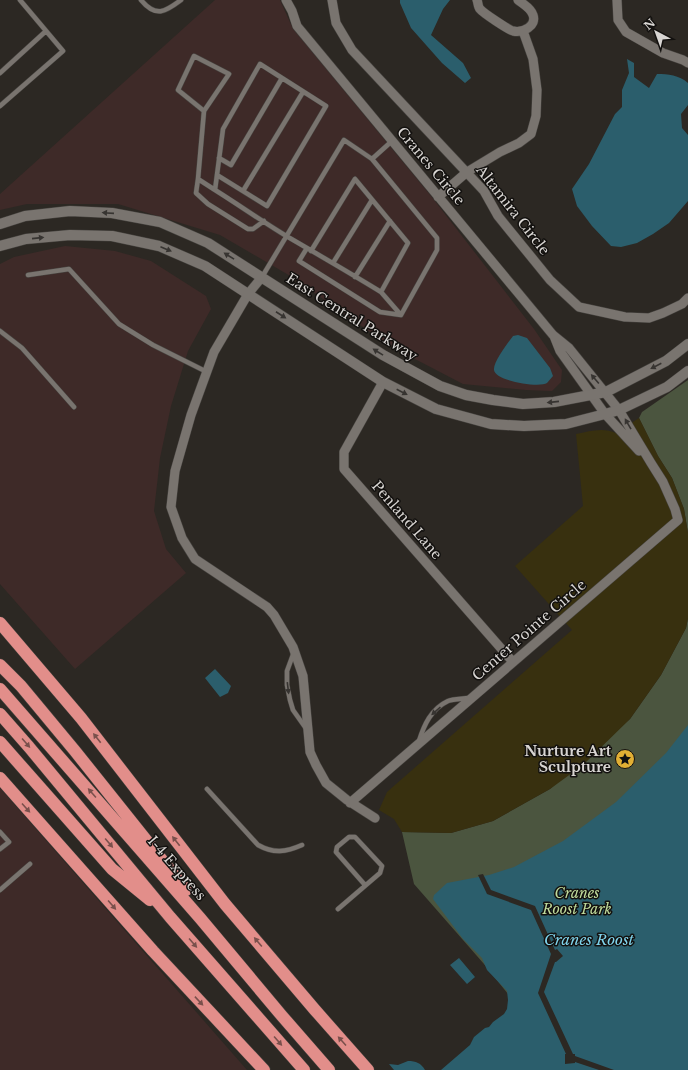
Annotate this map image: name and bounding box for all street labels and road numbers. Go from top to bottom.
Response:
street label: Cranes Circle [393,123,469,209]
street label: Altamira Circle [472,161,554,259]
street label: East Central Parkway [283,269,421,365]
street label: Penland Lane [368,477,446,563]
street label: Center Pointe Circle [468,576,590,684]
street label: I-4 Express [144,832,210,904]

